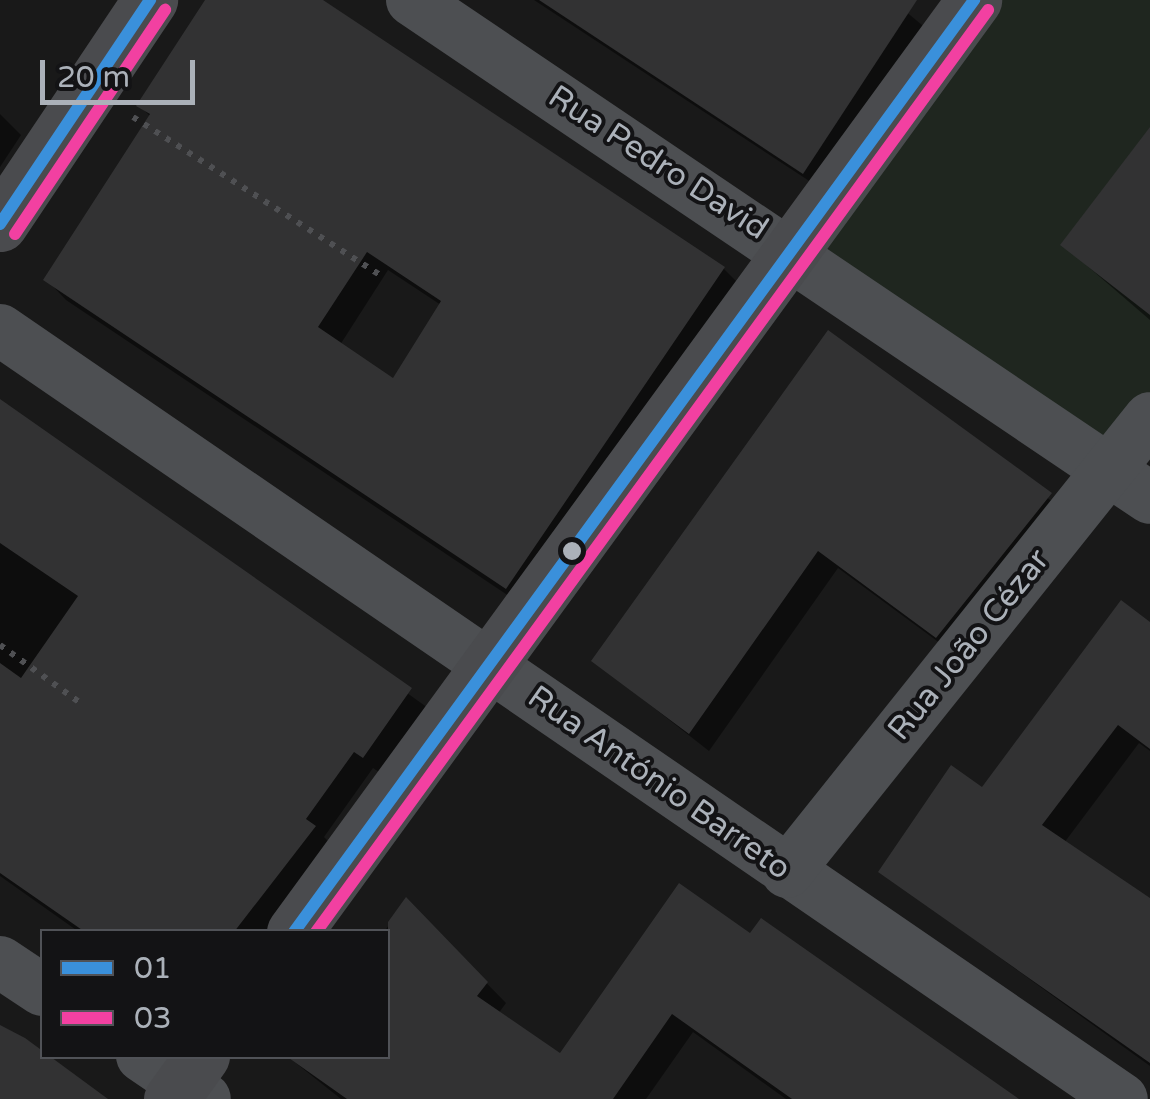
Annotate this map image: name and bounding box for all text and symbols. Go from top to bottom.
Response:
scale bar [45,40,200,102]
text: 20 m [57,59,130,96]
street label: Rua Pedro David [541,78,775,248]
unlabelled marker [562,541,582,561]
street label: Rua João Cézar [880,542,1058,748]
street label: Rua António Barreto [520,678,798,888]
legend [40,929,390,1059]
text: 01 [134,950,172,987]
text: 03 [134,1000,172,1037]

